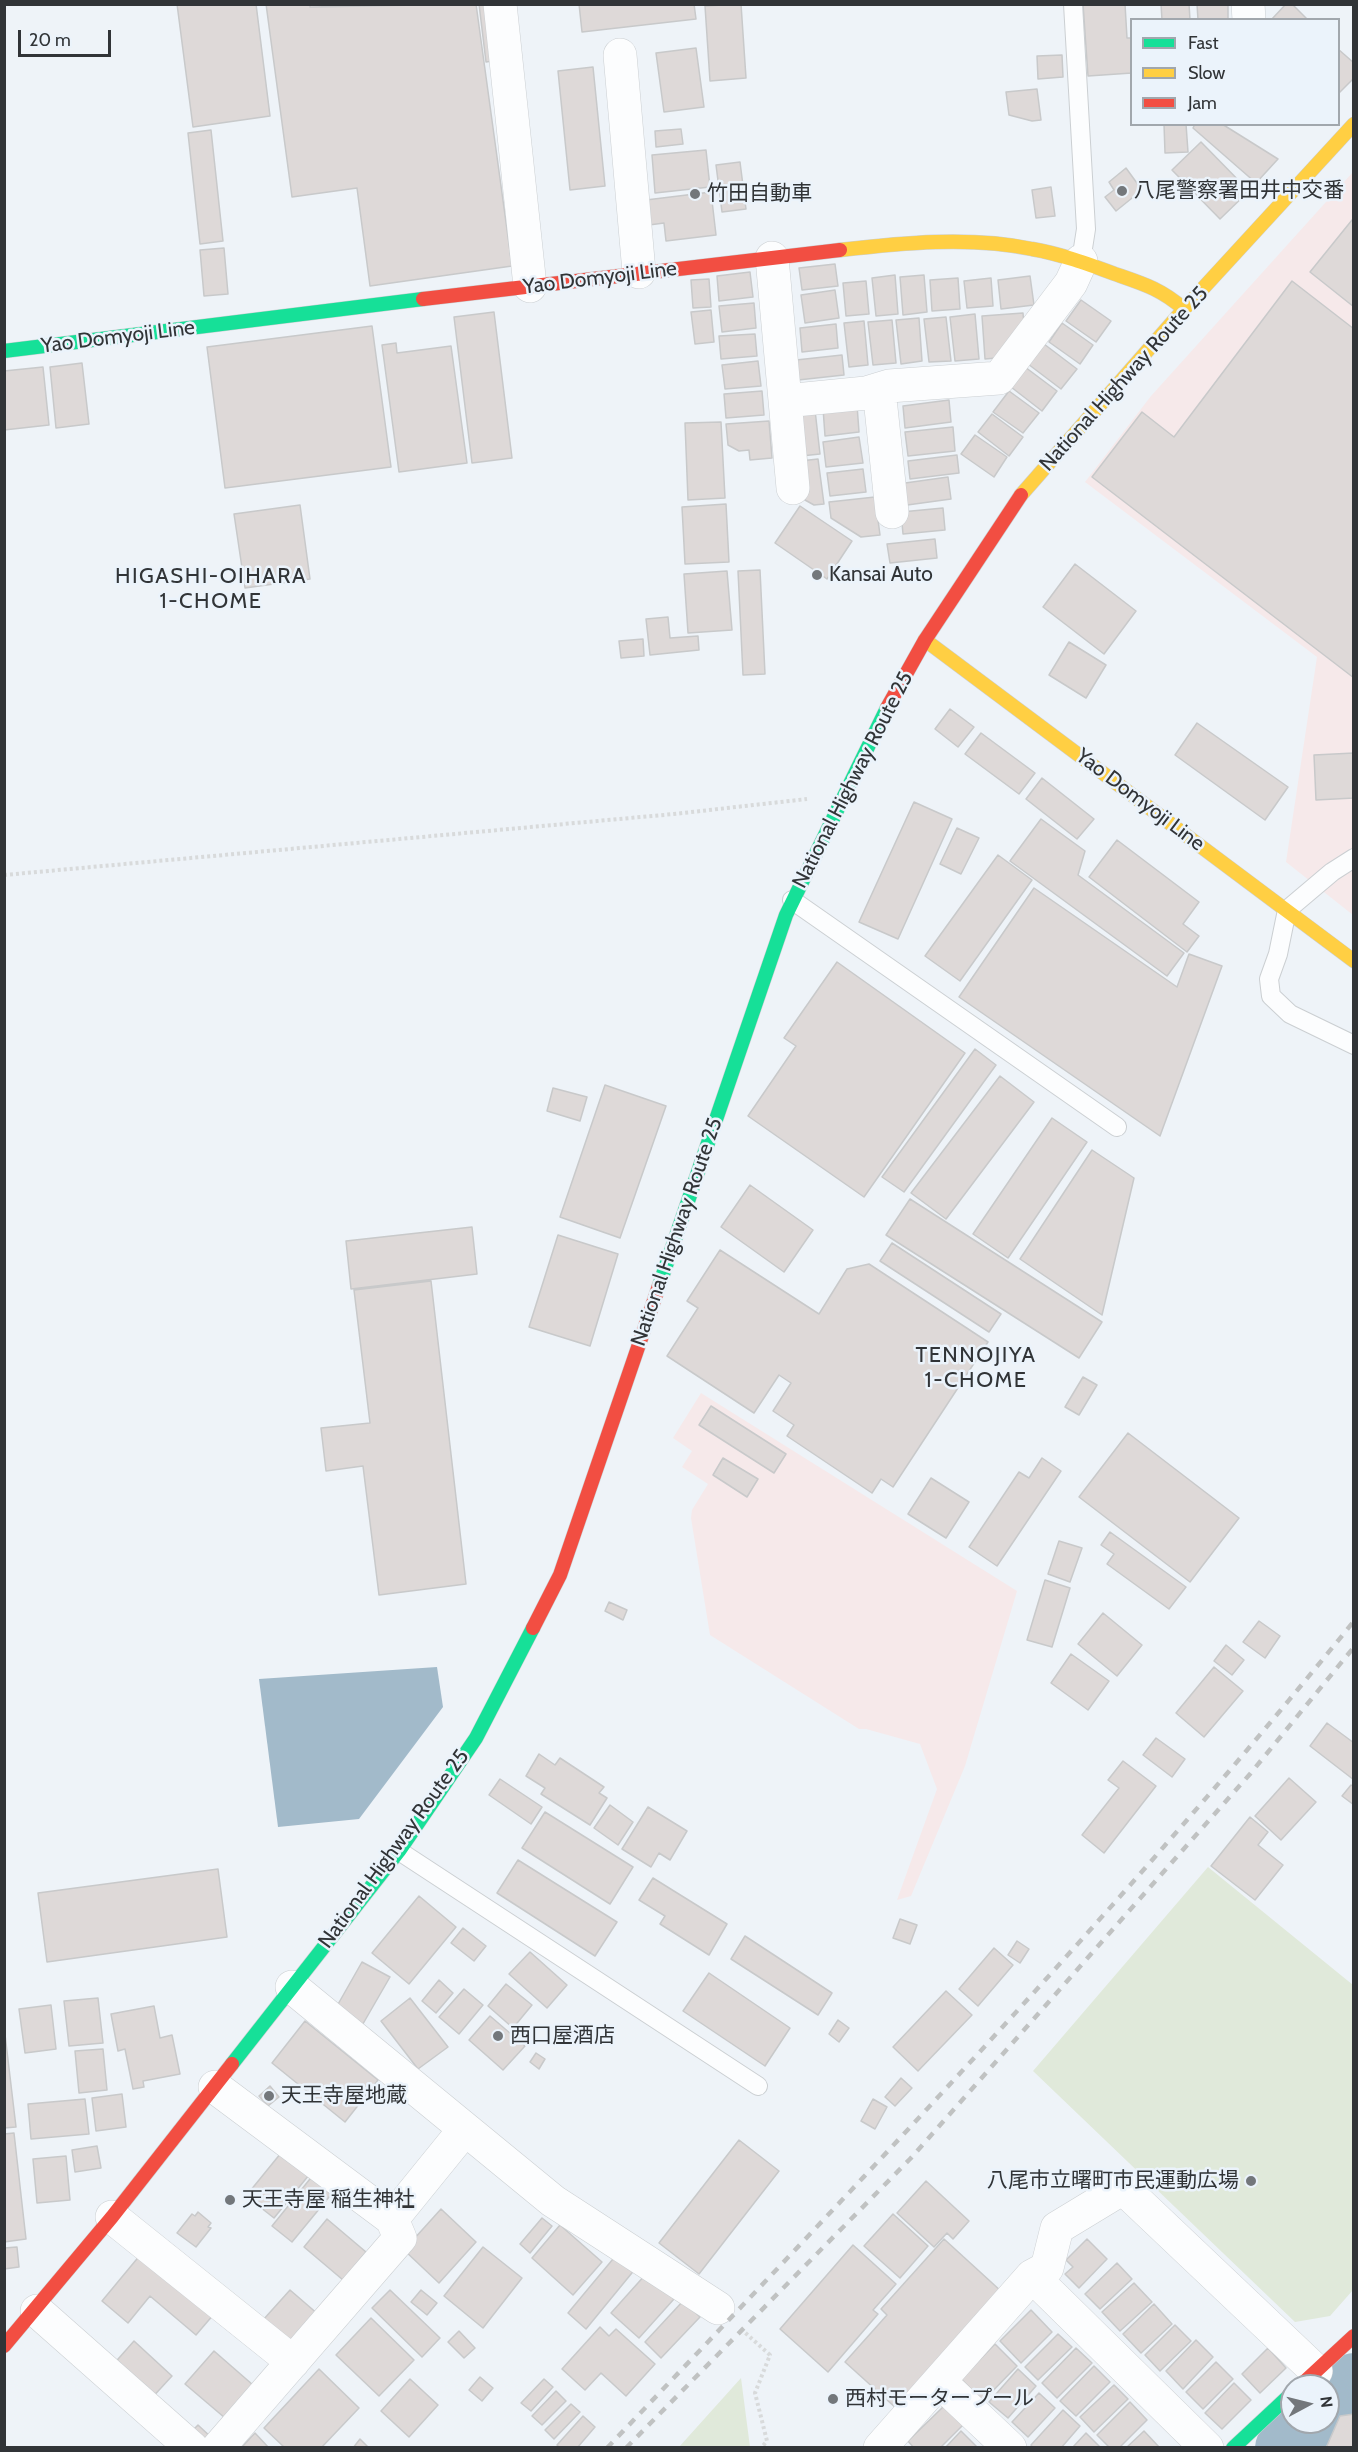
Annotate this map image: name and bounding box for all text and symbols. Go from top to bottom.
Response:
scale bar [21,18,114,56]
legend [1130,18,1340,126]
text: 20 m [29,29,71,51]
text: Fast [1188,32,1219,54]
text: Slow [1188,62,1225,84]
text: Jam [1188,92,1217,114]
place label: 八尾警察署田井中交番 [1134,178,1344,204]
place label: 竹田自動車 [707,181,812,207]
marker: 八尾警察署田井中交番 [1115,184,1129,198]
marker: 竹田自動車 [688,187,702,201]
street label: Yao Domyoji Line [522,256,678,300]
street label: National Highway Route 25 [1034,282,1214,476]
street label: Yao Domyoji Line [40,315,196,359]
place label: Kansai Auto [829,562,933,588]
district label: HIGASHI-OIHARA 1-CHOME [115,564,307,616]
marker: Kansai Auto [810,568,824,582]
street label: National Highway Route 25 [787,668,919,892]
street label: Yao Domyoji Line [1071,743,1209,857]
street label: National Highway Route 25 [626,1115,728,1349]
district label: TENNOJIYA 1-CHOME [915,1343,1037,1394]
street label: National Highway Route 25 [313,1745,475,1953]
place label: 西口屋酒店 [510,2023,615,2049]
marker: 西口屋酒店 [491,2029,505,2043]
place label: 天王寺屋地蔵 [281,2083,407,2109]
marker: 天王寺屋地蔵 [262,2089,276,2103]
place label: 八尾市立曙町市民運動広場 [987,2168,1239,2194]
marker: 八尾市立曙町市民運動広場 [1244,2174,1258,2188]
place label: 天王寺屋 稲生神社 [242,2187,415,2213]
marker: 天王寺屋 稲生神社 [223,2193,237,2207]
north arrow [1280,2374,1340,2434]
place label: 西村モータープール [845,2386,1034,2412]
marker: 西村モータープール [826,2392,840,2406]
text: N [1316,2395,1336,2409]

